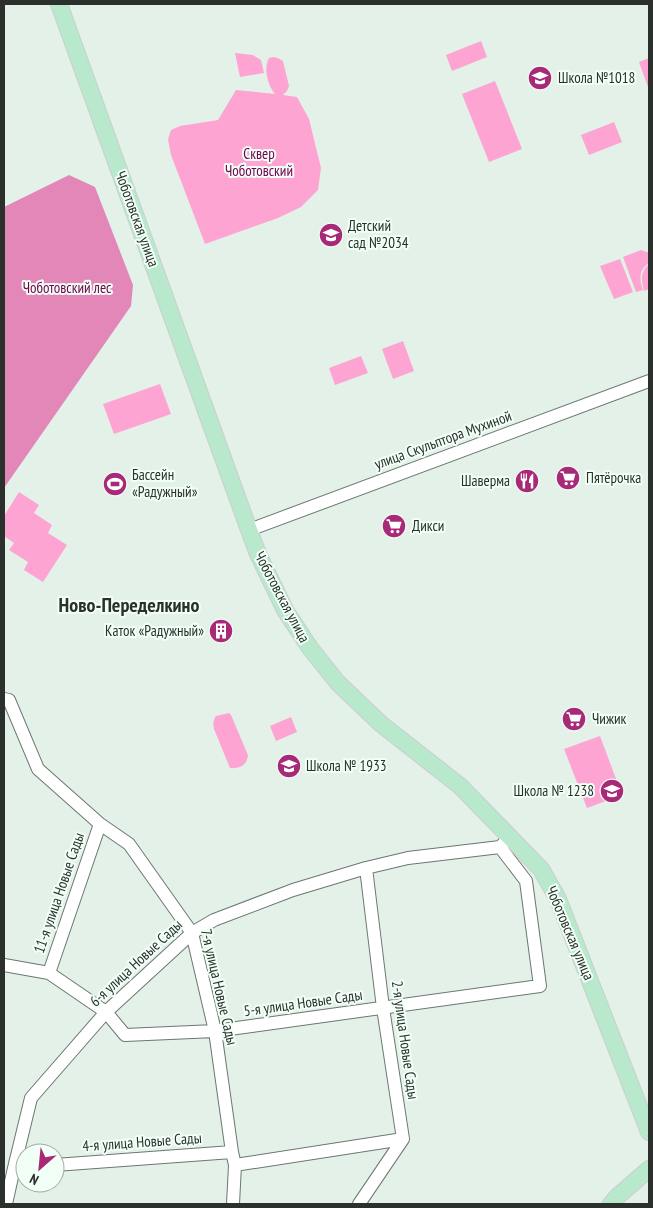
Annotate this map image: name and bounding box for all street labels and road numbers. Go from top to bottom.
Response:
street label: Чоботовская улица [111,168,164,269]
street label: улица Скульптора Мухиной [372,406,514,473]
street label: Чоботовская улица [250,548,314,646]
street label: 11-я улица Новые Сады [29,830,88,956]
street label: Чоботовская улица [542,883,599,983]
street label: 6-я улица Новые Сады [85,915,186,1010]
street label: 7-я улица Новые Сады [197,927,242,1047]
street label: 2-я улица Новые Сады [388,979,423,1100]
street label: 5-я улица Новые Сады [242,985,363,1020]
street label: 4-я улица Новые Сады [82,1128,202,1155]

